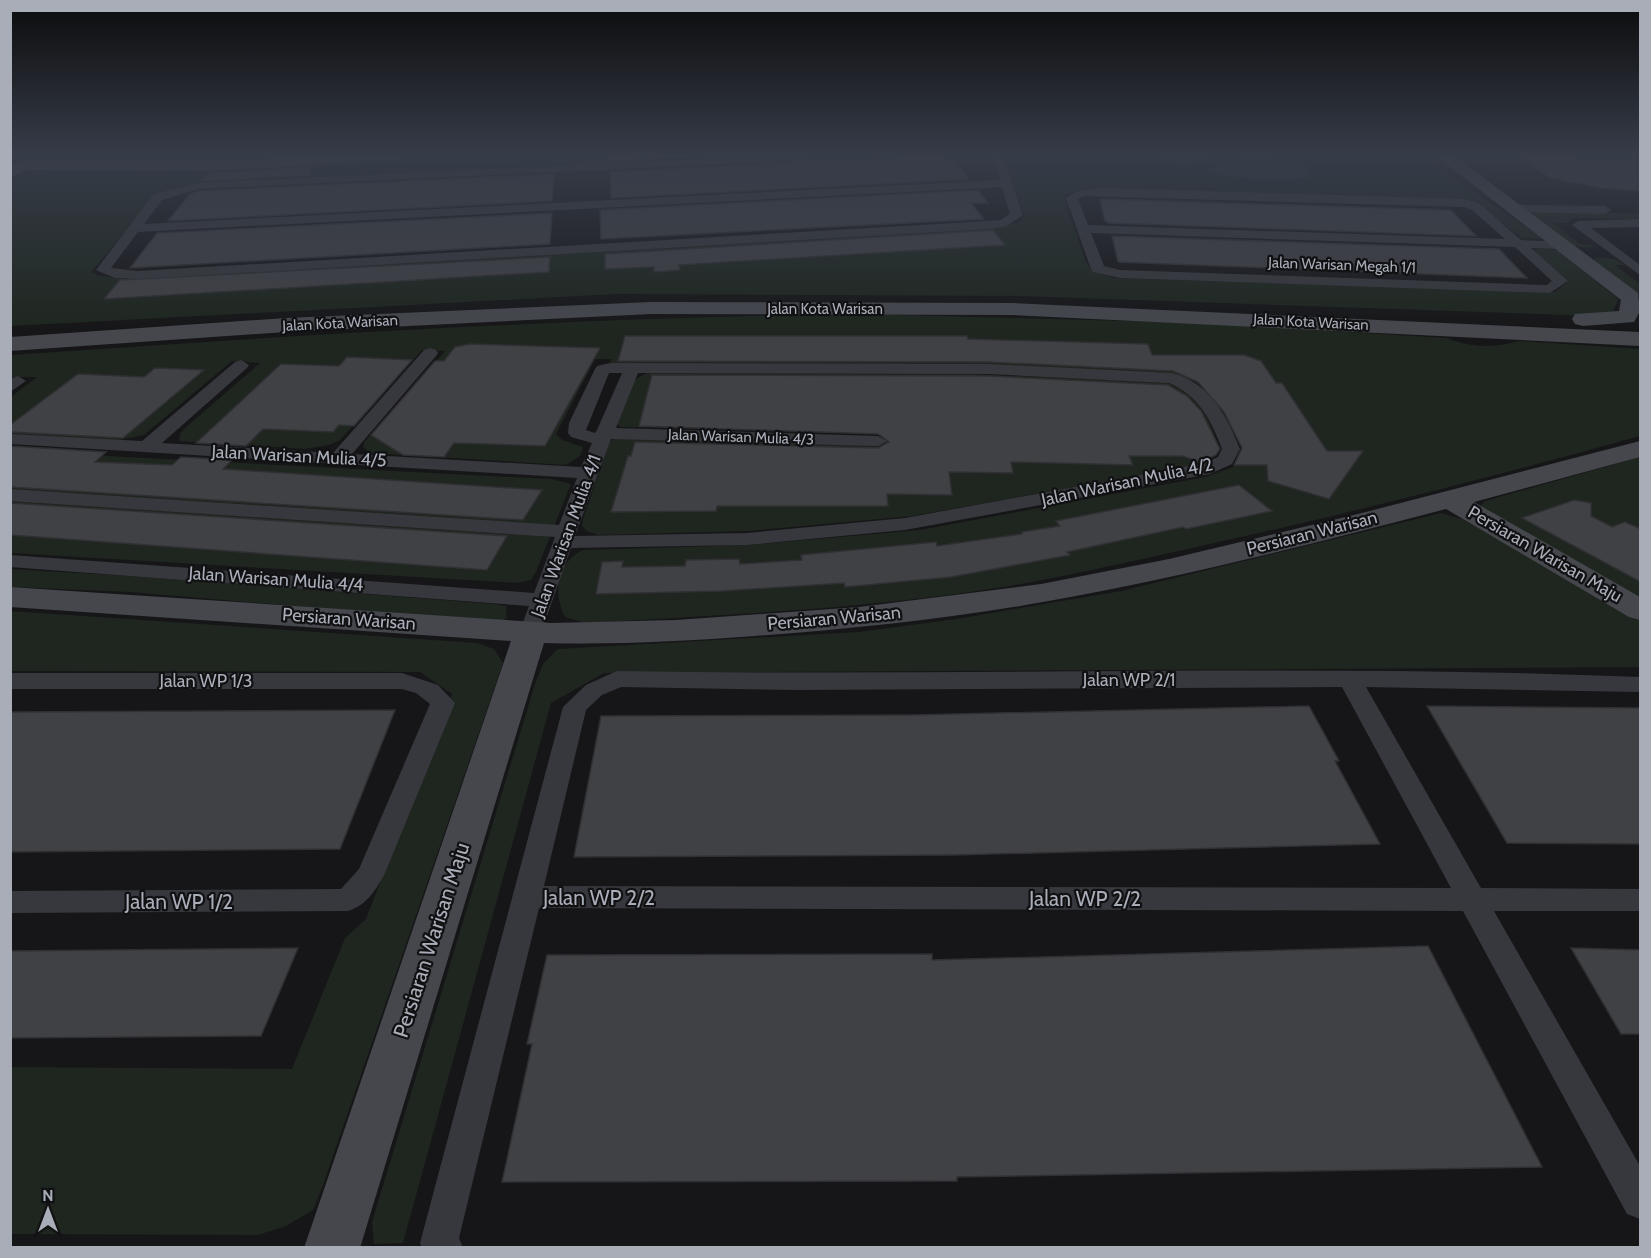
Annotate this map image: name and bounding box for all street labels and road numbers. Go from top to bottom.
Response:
street label: Jalan Warisan Megah 1/1 [1267,253,1416,277]
street label: Jalan Kota Warisan [766,300,883,318]
street label: Jalan Kota Warisan [1252,310,1369,334]
street label: Jalan Kota Warisan [281,311,398,335]
street label: Jalan Warisan Mulia 4/3 [667,425,814,449]
street label: Jalan Warisan Mulia 4/5 [210,440,387,472]
street label: Jalan Warisan Mulia 4/1 [526,452,606,621]
street label: Jalan Warisan Mulia 4/2 [1038,453,1215,511]
street label: Persiaran Warisan Maju [1464,501,1626,607]
street label: Persiaran Warisan [1244,506,1380,560]
street label: Jalan Warisan Mulia 4/4 [187,562,364,596]
street label: Persiaran Warisan [766,601,902,635]
street label: Persiaran Warisan [281,603,417,635]
street label: Jalan WP 2/1 [1082,669,1175,691]
street label: Jalan WP 1/3 [159,670,252,692]
street label: Persiaran Warisan Maju [388,839,475,1041]
street label: Jalan WP 2/2 [542,885,655,910]
street label: Jalan WP 2/2 [1028,886,1141,911]
street label: Jalan WP 1/2 [124,889,233,914]

